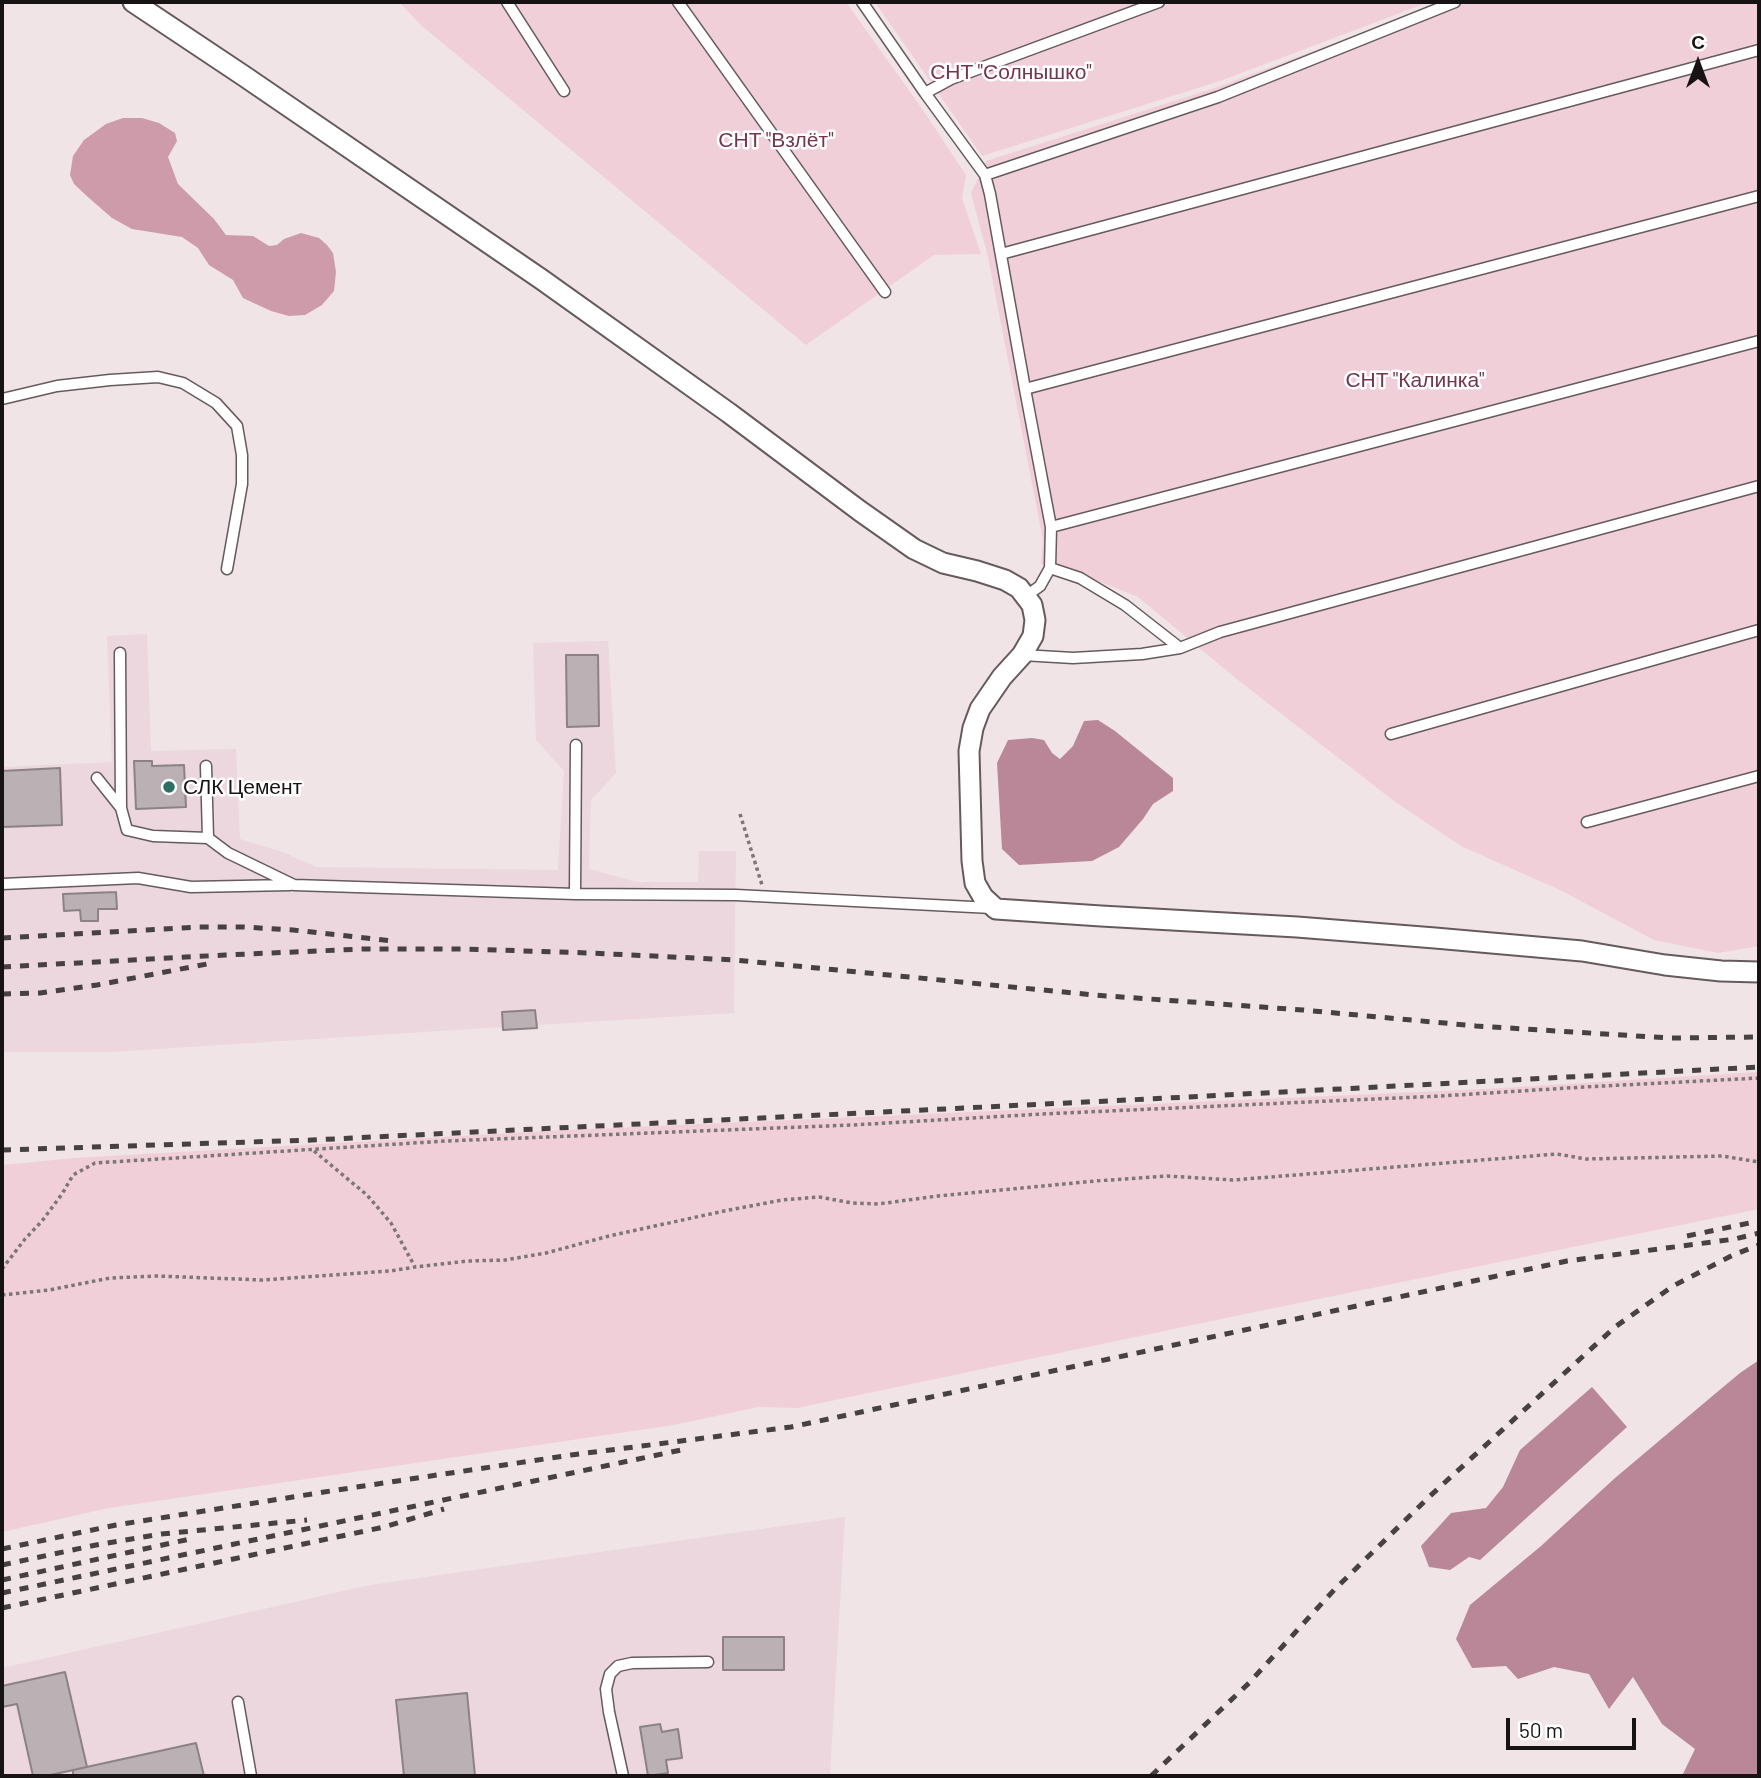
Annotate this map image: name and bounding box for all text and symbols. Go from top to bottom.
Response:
north arrow [1663,28,1733,98]
text: С [1691,30,1705,53]
park label: СНТ "Солнышко" [930,59,1092,85]
park label: СНТ "Взлёт" [718,127,834,153]
park label: СНТ "Калинка" [1345,367,1485,393]
place label: СЛК Цемент [183,774,302,800]
marker: СЛК Цемент [161,779,177,795]
scale bar [1509,1704,1638,1748]
text: 50 m [1519,1717,1563,1742]

